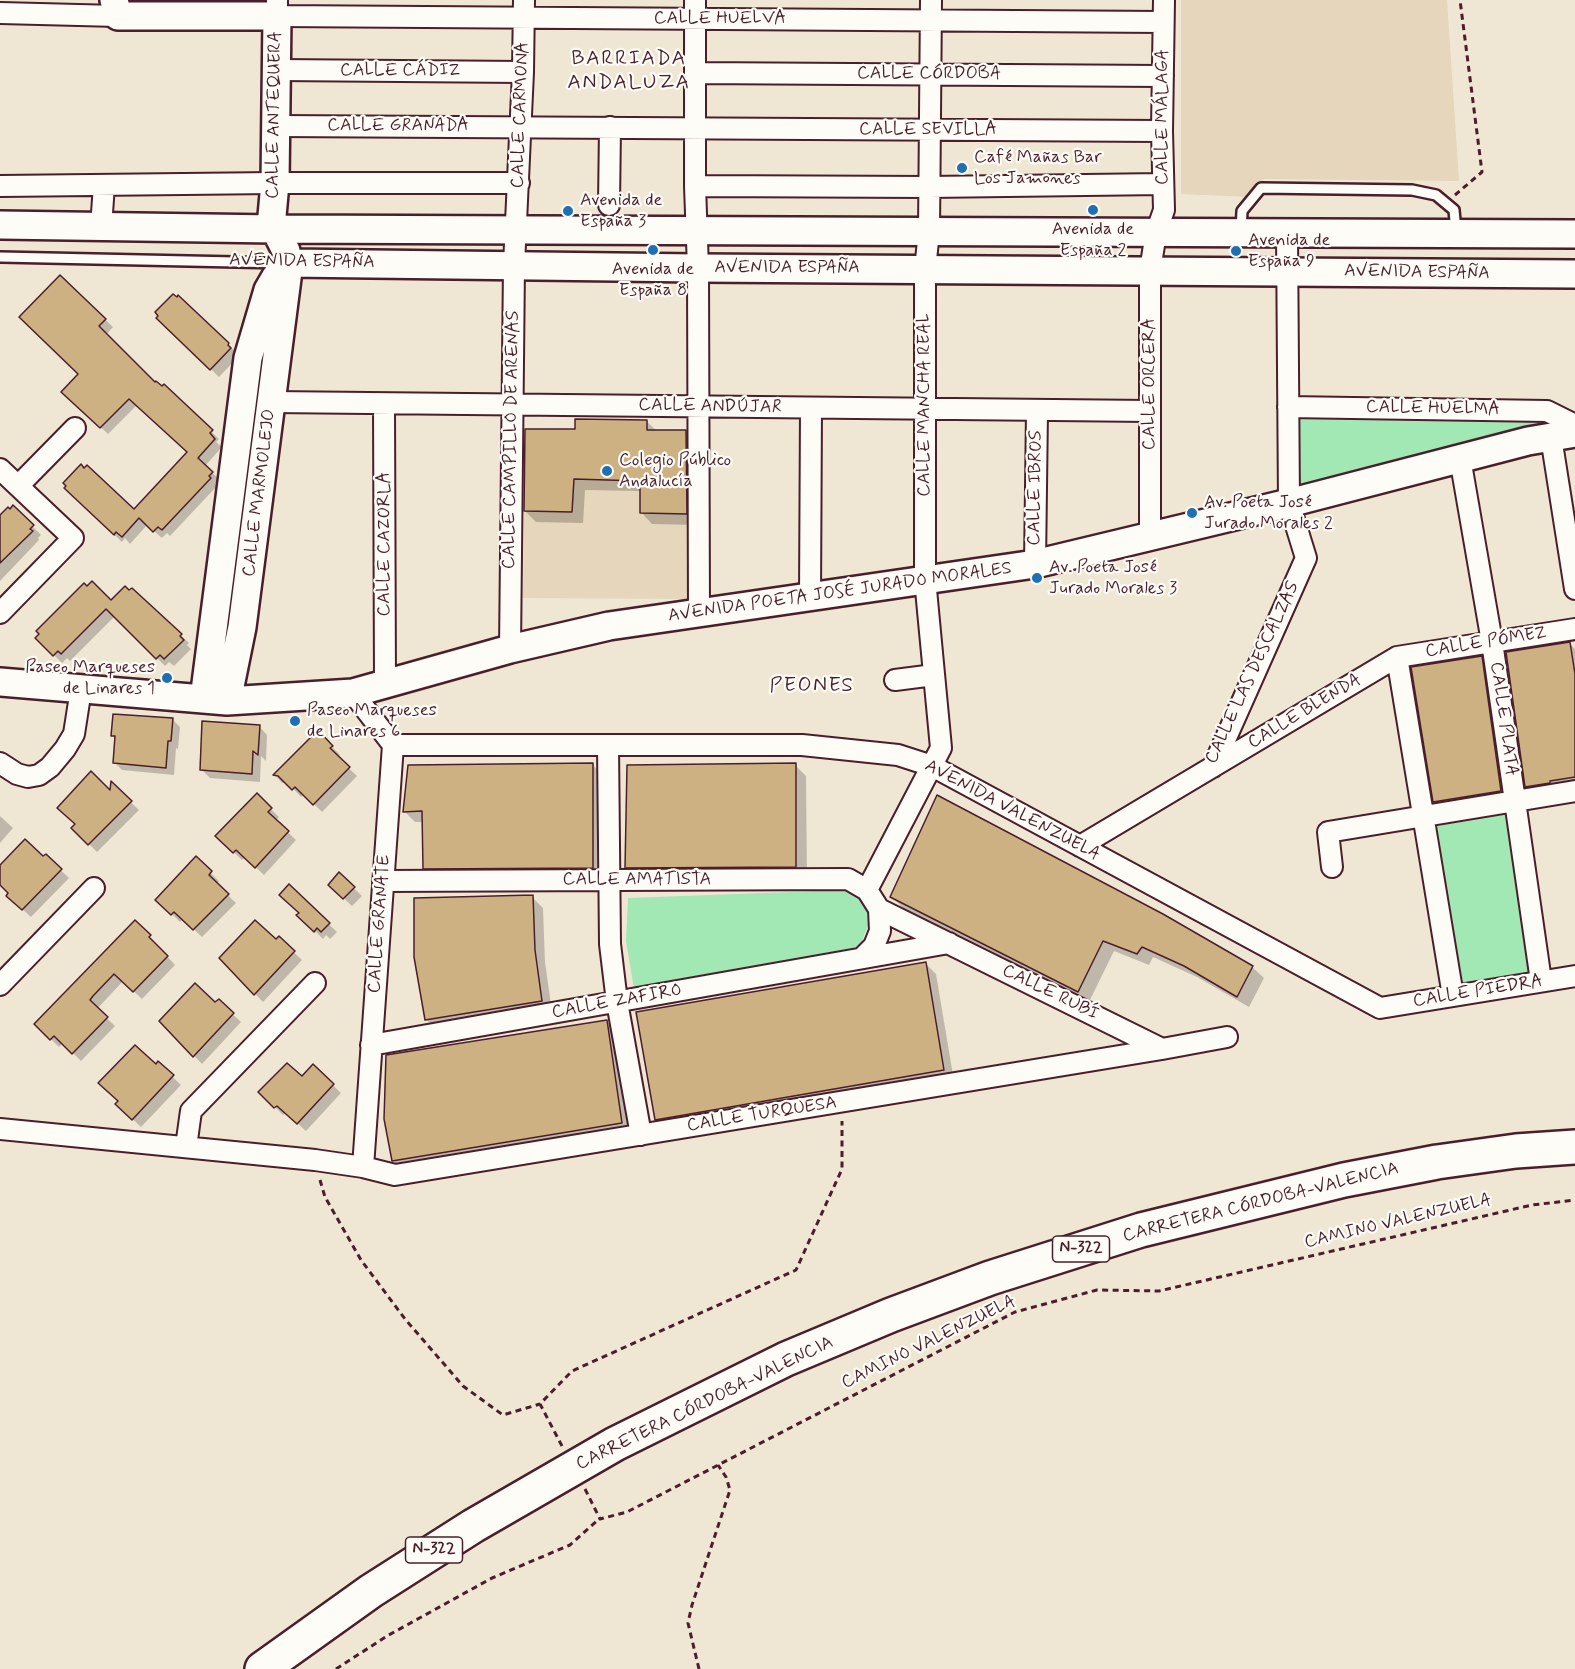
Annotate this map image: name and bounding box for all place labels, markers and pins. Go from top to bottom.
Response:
place label: Café Mañas Bar Los Jamones [974,147,1102,190]
marker: Café Mañas Bar Los Jamones [955,161,969,175]
place label: Avenida de España 3 [580,190,662,232]
marker: Avenida de España 2 [1086,203,1100,217]
marker: Avenida de España 3 [561,204,575,218]
place label: Avenida de España 2 [1052,219,1134,262]
place label: Avenida de España 9 [1248,230,1330,272]
marker: Avenida de España 8 [646,243,660,257]
marker: Avenida de España 9 [1229,244,1243,258]
place label: Avenida de España 8 [612,259,694,302]
place label: Colegio Público Andalucía [619,450,731,492]
marker: Colegio Público Andalucía [600,464,614,478]
place label: Av. Poeta José Jurado Morales 2 [1204,492,1333,534]
marker: Av. Poeta José Jurado Morales 2 [1185,506,1199,520]
place label: Av. Poeta José Jurado Morales 3 [1049,557,1177,600]
marker: Av. Poeta José Jurado Morales 3 [1030,571,1044,585]
place label: Paseo Marqueses de Linares 1 [25,657,155,700]
marker: Paseo Marqueses de Linares 1 [160,671,174,685]
place label: Paseo Marqueses de Linares 6 [307,700,437,742]
marker: Paseo Marqueses de Linares 6 [288,714,302,728]

